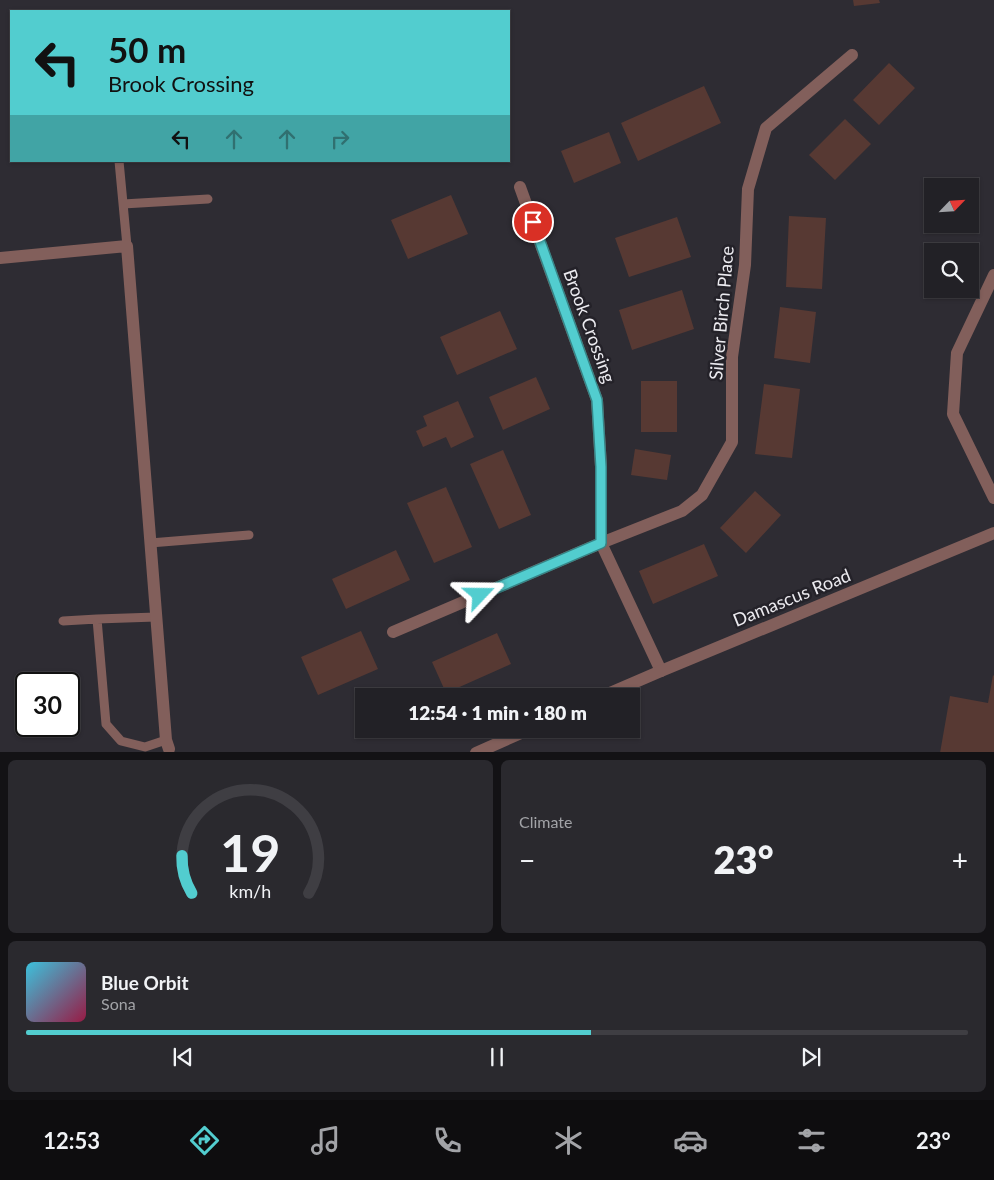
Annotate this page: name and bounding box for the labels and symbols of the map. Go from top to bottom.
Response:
north arrow [924,178,979,232]
pin [512,201,554,243]
street label: Silver Birch Place [704,245,738,381]
street label: Brook Crossing [559,266,621,386]
street label: Damascus Road [730,563,854,631]
position arrow [453,568,505,620]
speed limit sign: 30 [15,672,80,737]

